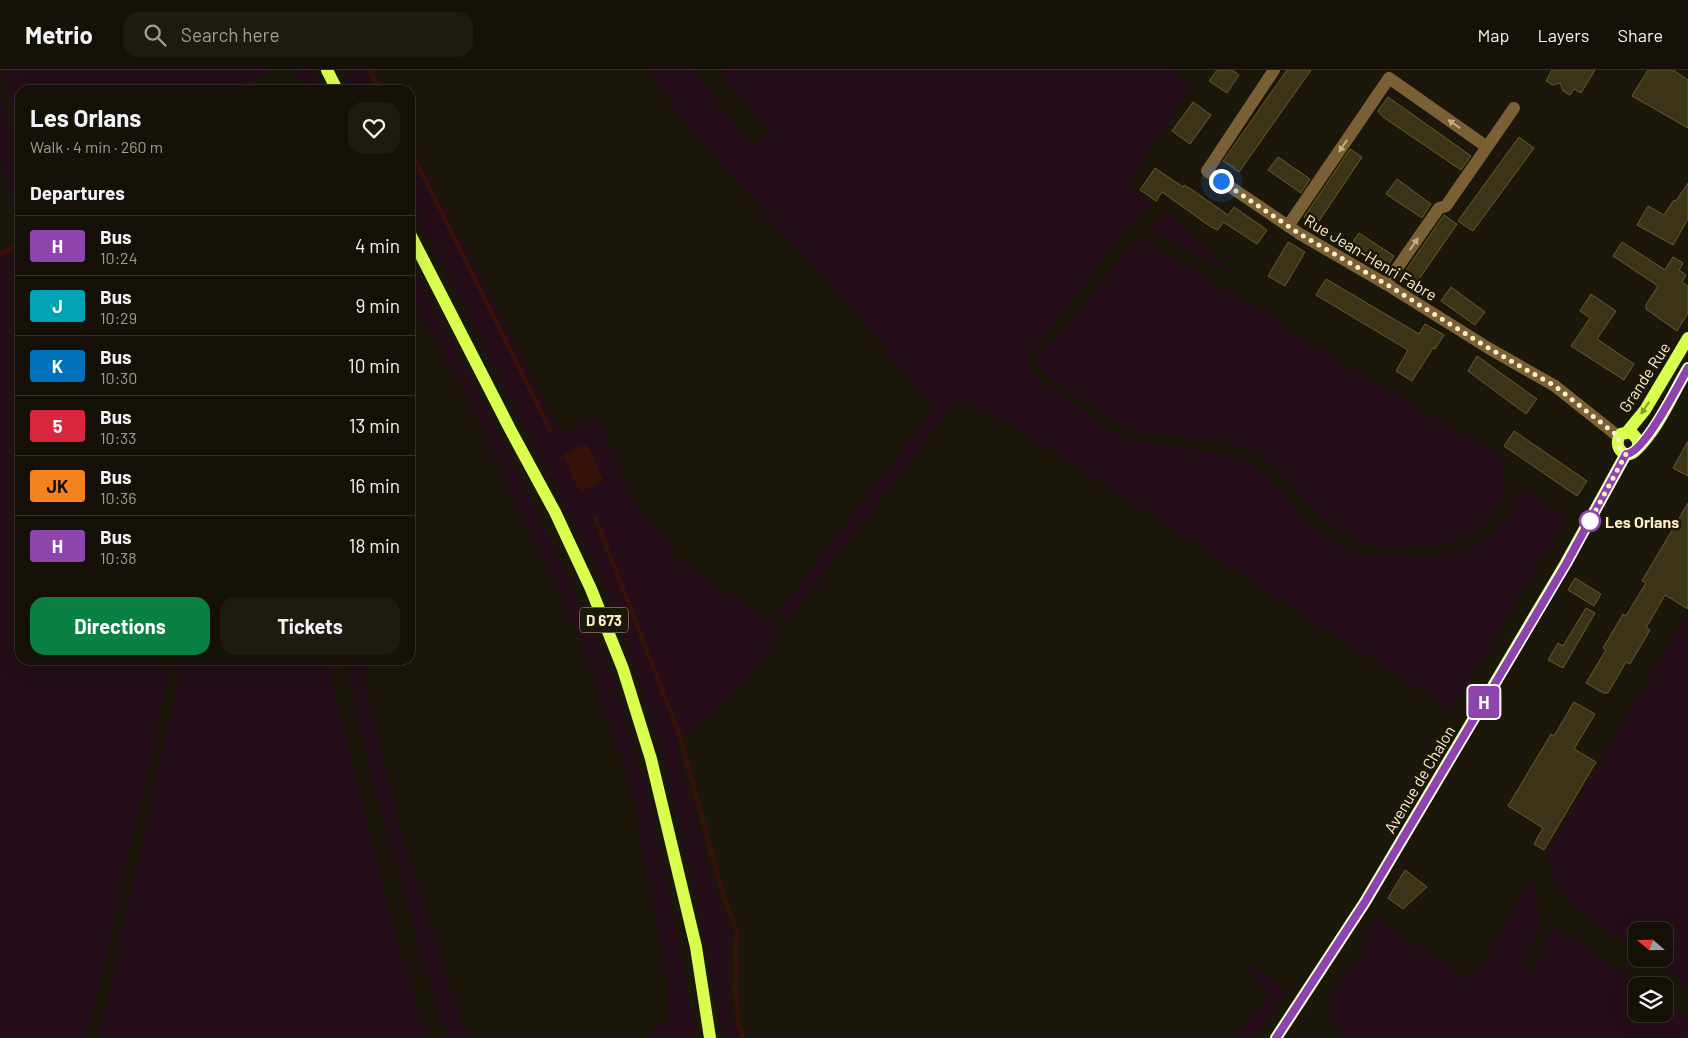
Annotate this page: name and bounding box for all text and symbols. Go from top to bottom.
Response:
search box [123,12,473,57]
text: Metrio [25,20,93,49]
icon: search [141,21,169,49]
text: Search here [181,23,280,46]
text: Map [1477,24,1509,46]
text: Layers [1537,24,1590,46]
text: Share [1618,24,1663,46]
button: heart [348,102,400,154]
text: Les Orlans [30,103,141,132]
one-way arrow [1447,119,1461,129]
text: Walk · 4 min · 260 m [30,137,163,156]
one-way arrow [1338,139,1347,153]
your location [1209,169,1234,194]
text: Departures [30,181,125,204]
street label: Rue Jean-Henri Fabre [1301,210,1441,304]
text: Bus [100,225,132,248]
text: 4 min [355,234,400,257]
text: H [52,235,63,257]
one-way arrow [1409,237,1419,251]
text: 10:24 [100,248,137,267]
text: Bus [100,285,132,308]
text: 9 min [356,294,400,317]
text: J [52,295,63,317]
text: 10:29 [100,308,137,327]
street label: Grande Rue [1614,338,1674,416]
text: Bus [100,345,132,368]
text: 10 min [348,354,400,377]
text: K [52,355,63,377]
text: 10:30 [100,368,137,387]
one-way arrow [1640,401,1650,415]
text: Bus [100,405,132,428]
text: 13 min [349,414,400,437]
text: 5 [53,415,62,437]
text: 10:33 [100,428,137,447]
text: Bus [100,465,132,488]
text: 16 min [349,474,400,497]
text: JK [47,475,68,497]
text: 10:36 [100,488,137,507]
marker: Les Orlans [1579,510,1601,532]
place label: Les Orlans [1605,512,1679,531]
text: Bus [100,525,132,548]
text: 18 min [349,534,400,557]
text: H [52,535,63,557]
text: 10:38 [100,548,137,567]
button: Directions [30,597,210,655]
button: Tickets [220,597,400,655]
road number: D 673 [580,608,628,632]
line badge: H [1468,686,1500,718]
text: H [1478,691,1490,713]
street label: Avenue de Chalon [1379,722,1459,836]
north arrow [1628,922,1672,968]
map controls [1628,922,1673,1022]
button: layers [1628,977,1673,1022]

